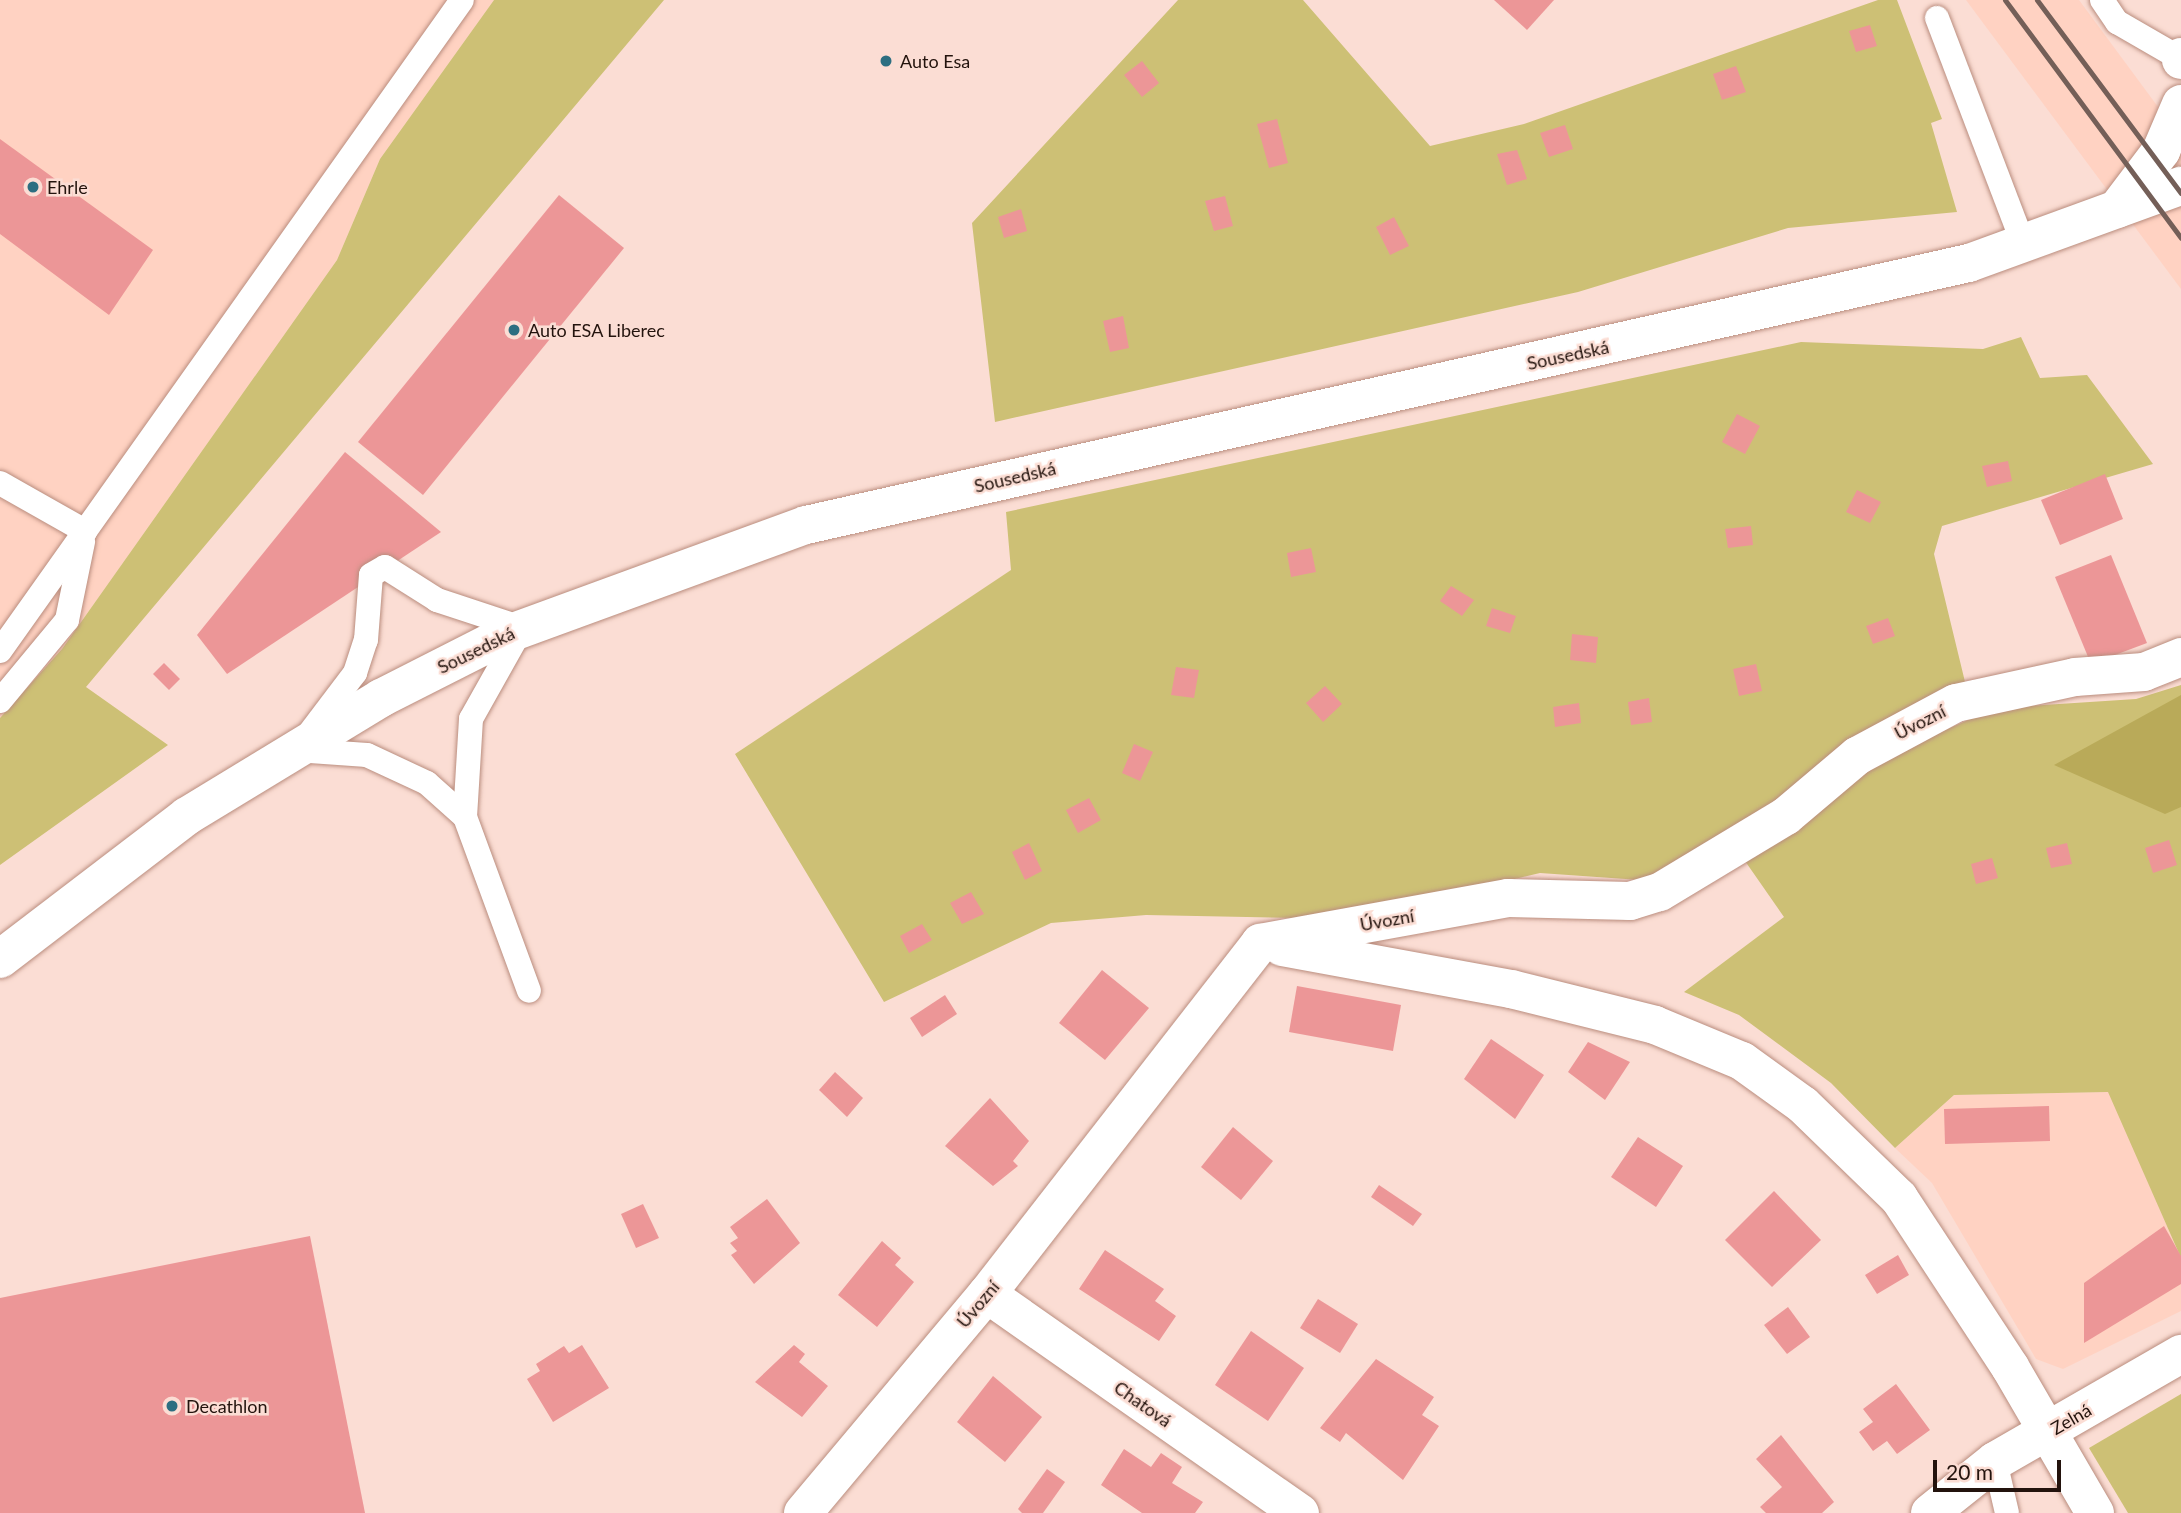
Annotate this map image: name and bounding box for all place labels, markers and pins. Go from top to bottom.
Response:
place label: Auto Esa [900,50,970,72]
marker: Auto Esa [878,53,894,69]
place label: Ehrle [47,176,88,198]
marker: Ehrle [25,179,41,195]
place label: Auto ESA Liberec [528,319,665,341]
marker: Auto ESA Liberec [506,322,522,338]
place label: Decathlon [186,1395,267,1417]
marker: Decathlon [164,1398,180,1414]

